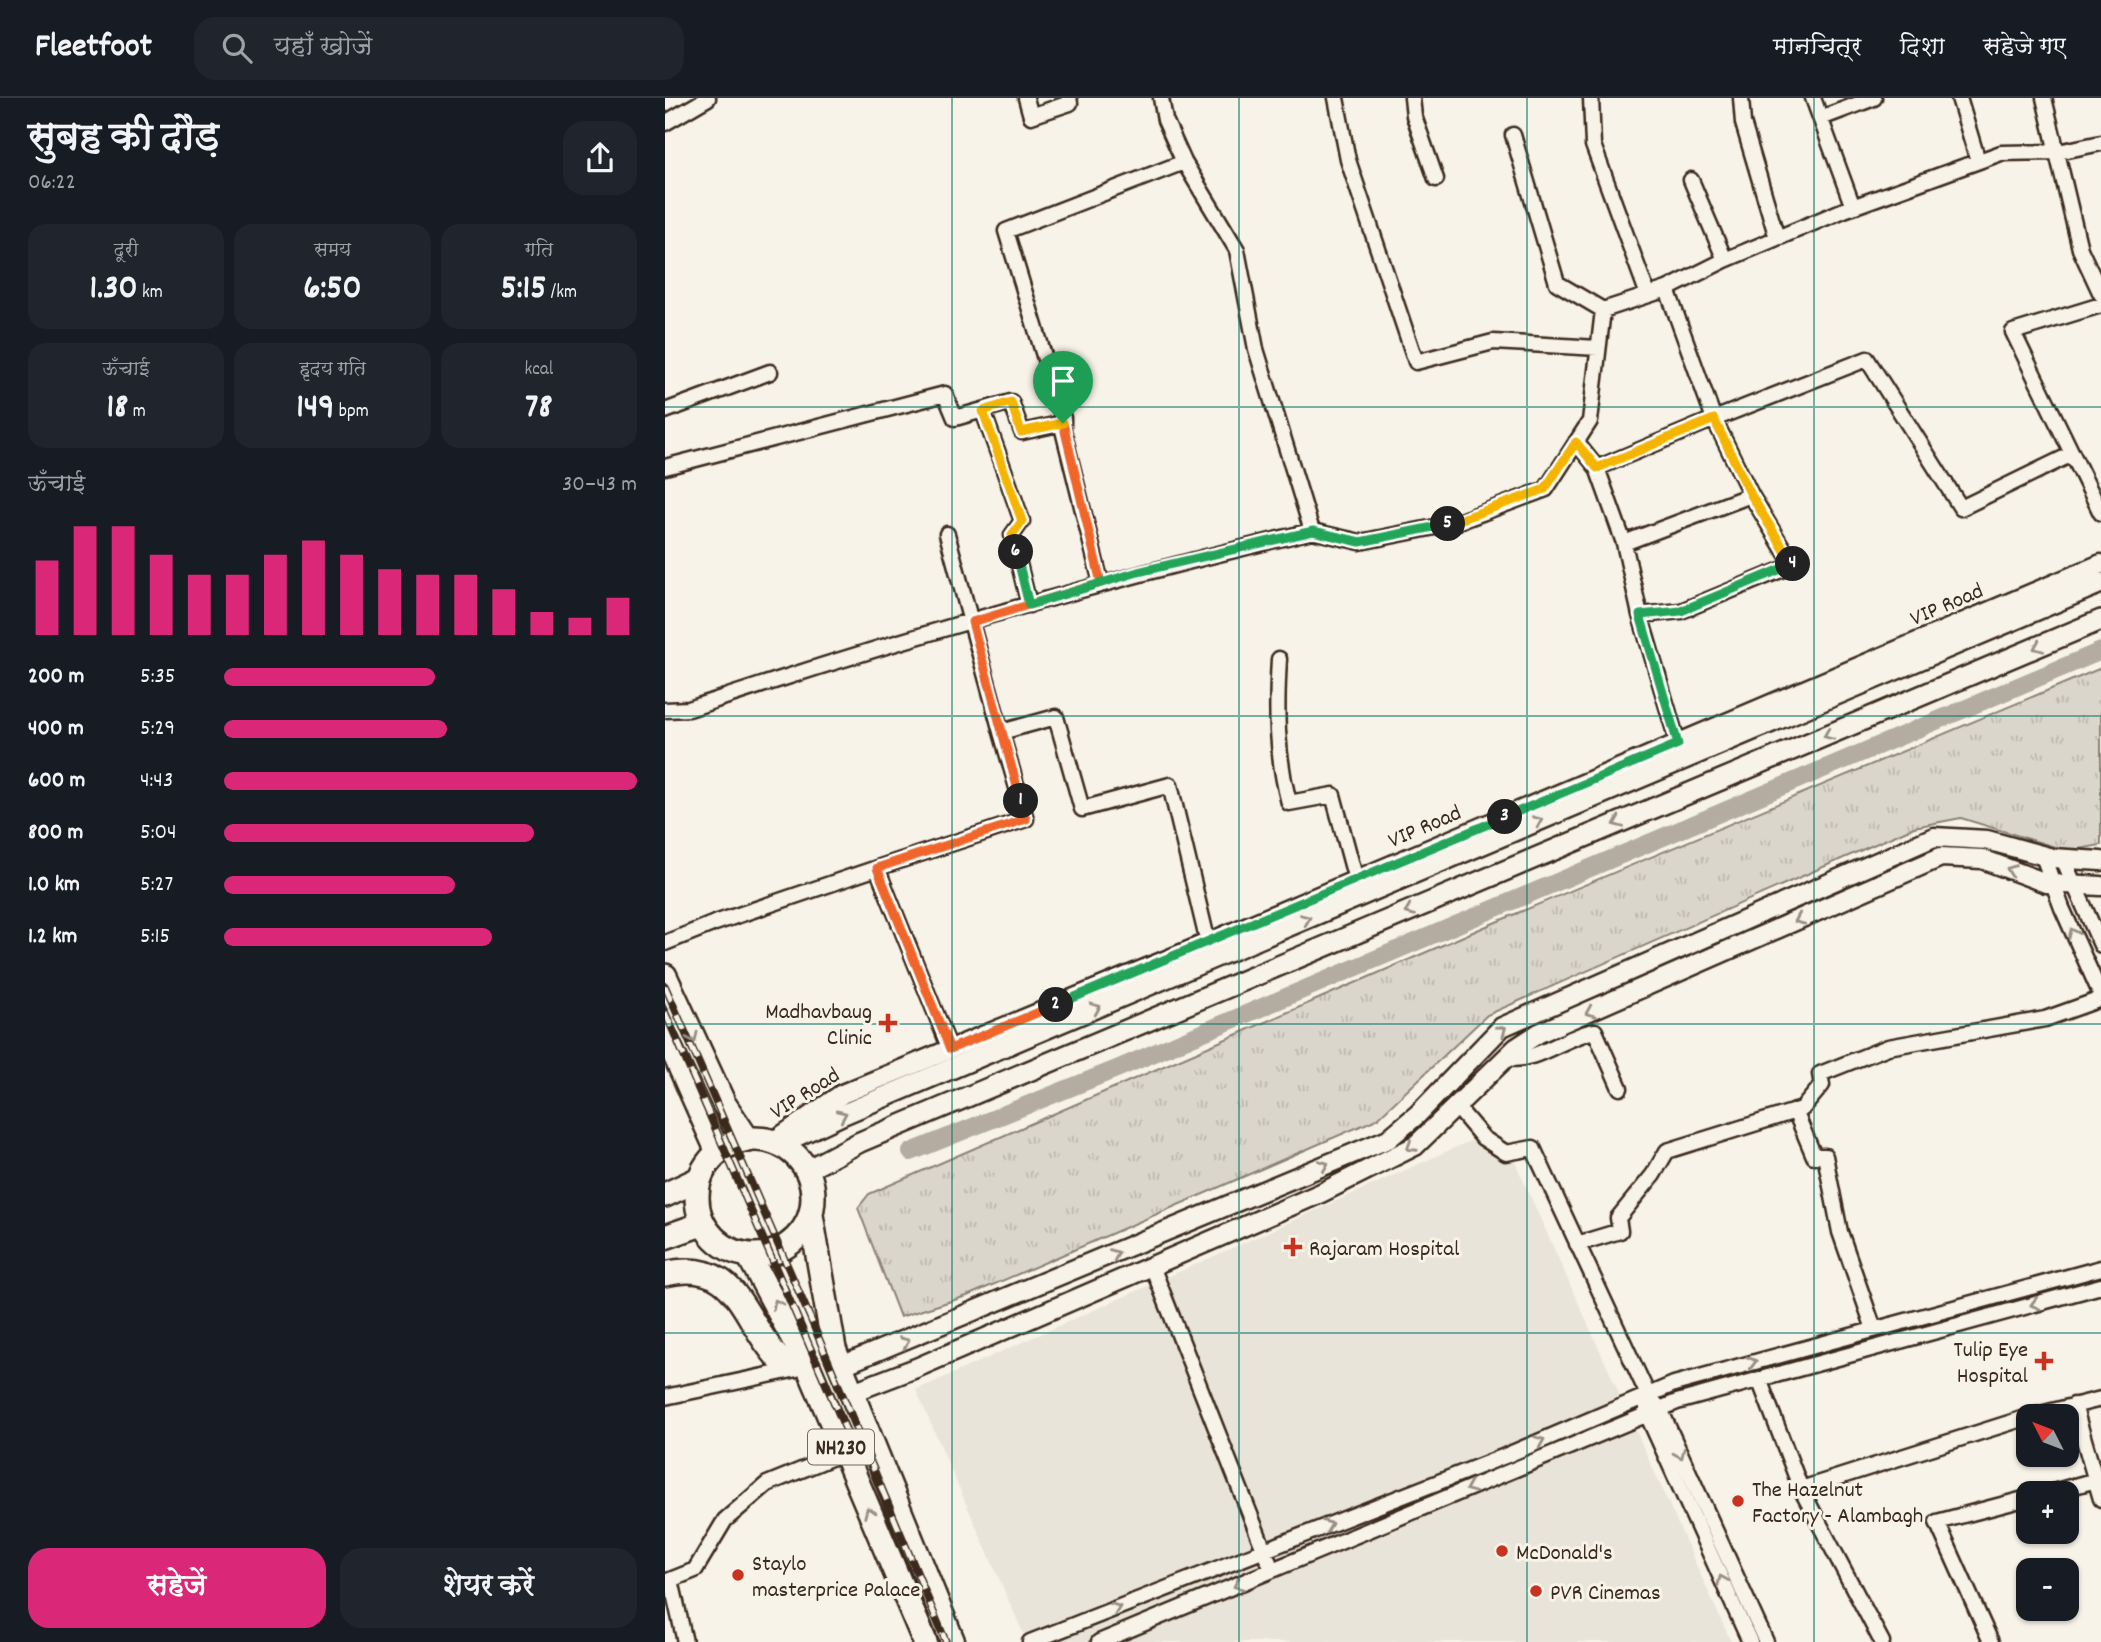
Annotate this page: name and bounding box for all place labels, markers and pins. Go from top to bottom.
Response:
pin [1033,351,1093,423]
pin: 5 [1431,506,1465,542]
pin: 6 [999,534,1033,570]
pin: 4 [1775,546,1811,582]
pin: 1 [1003,784,1039,818]
pin: 3 [1487,800,1523,834]
pin: 2 [1039,988,1073,1023]
place label: Madhavbaug Clinic [765,997,872,1056]
marker: Madhavbaug Clinic [878,1013,898,1033]
place label: Rajaram Hospital [1309,1234,1460,1267]
marker: Rajaram Hospital [1283,1237,1303,1257]
place label: Tulip Eye Hospital [1953,1335,2029,1394]
marker: Tulip Eye Hospital [2034,1351,2054,1371]
place label: The Hazelnut Factory - Alambagh [1752,1475,1923,1534]
marker: The Hazelnut Factory - Alambagh [1730,1493,1746,1509]
place label: McDonald's [1516,1538,1613,1571]
marker: McDonald's [1494,1543,1510,1559]
place label: Staylo masterprice Palace [752,1549,920,1608]
marker: Staylo masterprice Palace [730,1567,746,1583]
place label: PVR Cinemas [1550,1578,1661,1611]
marker: PVR Cinemas [1528,1583,1544,1599]

